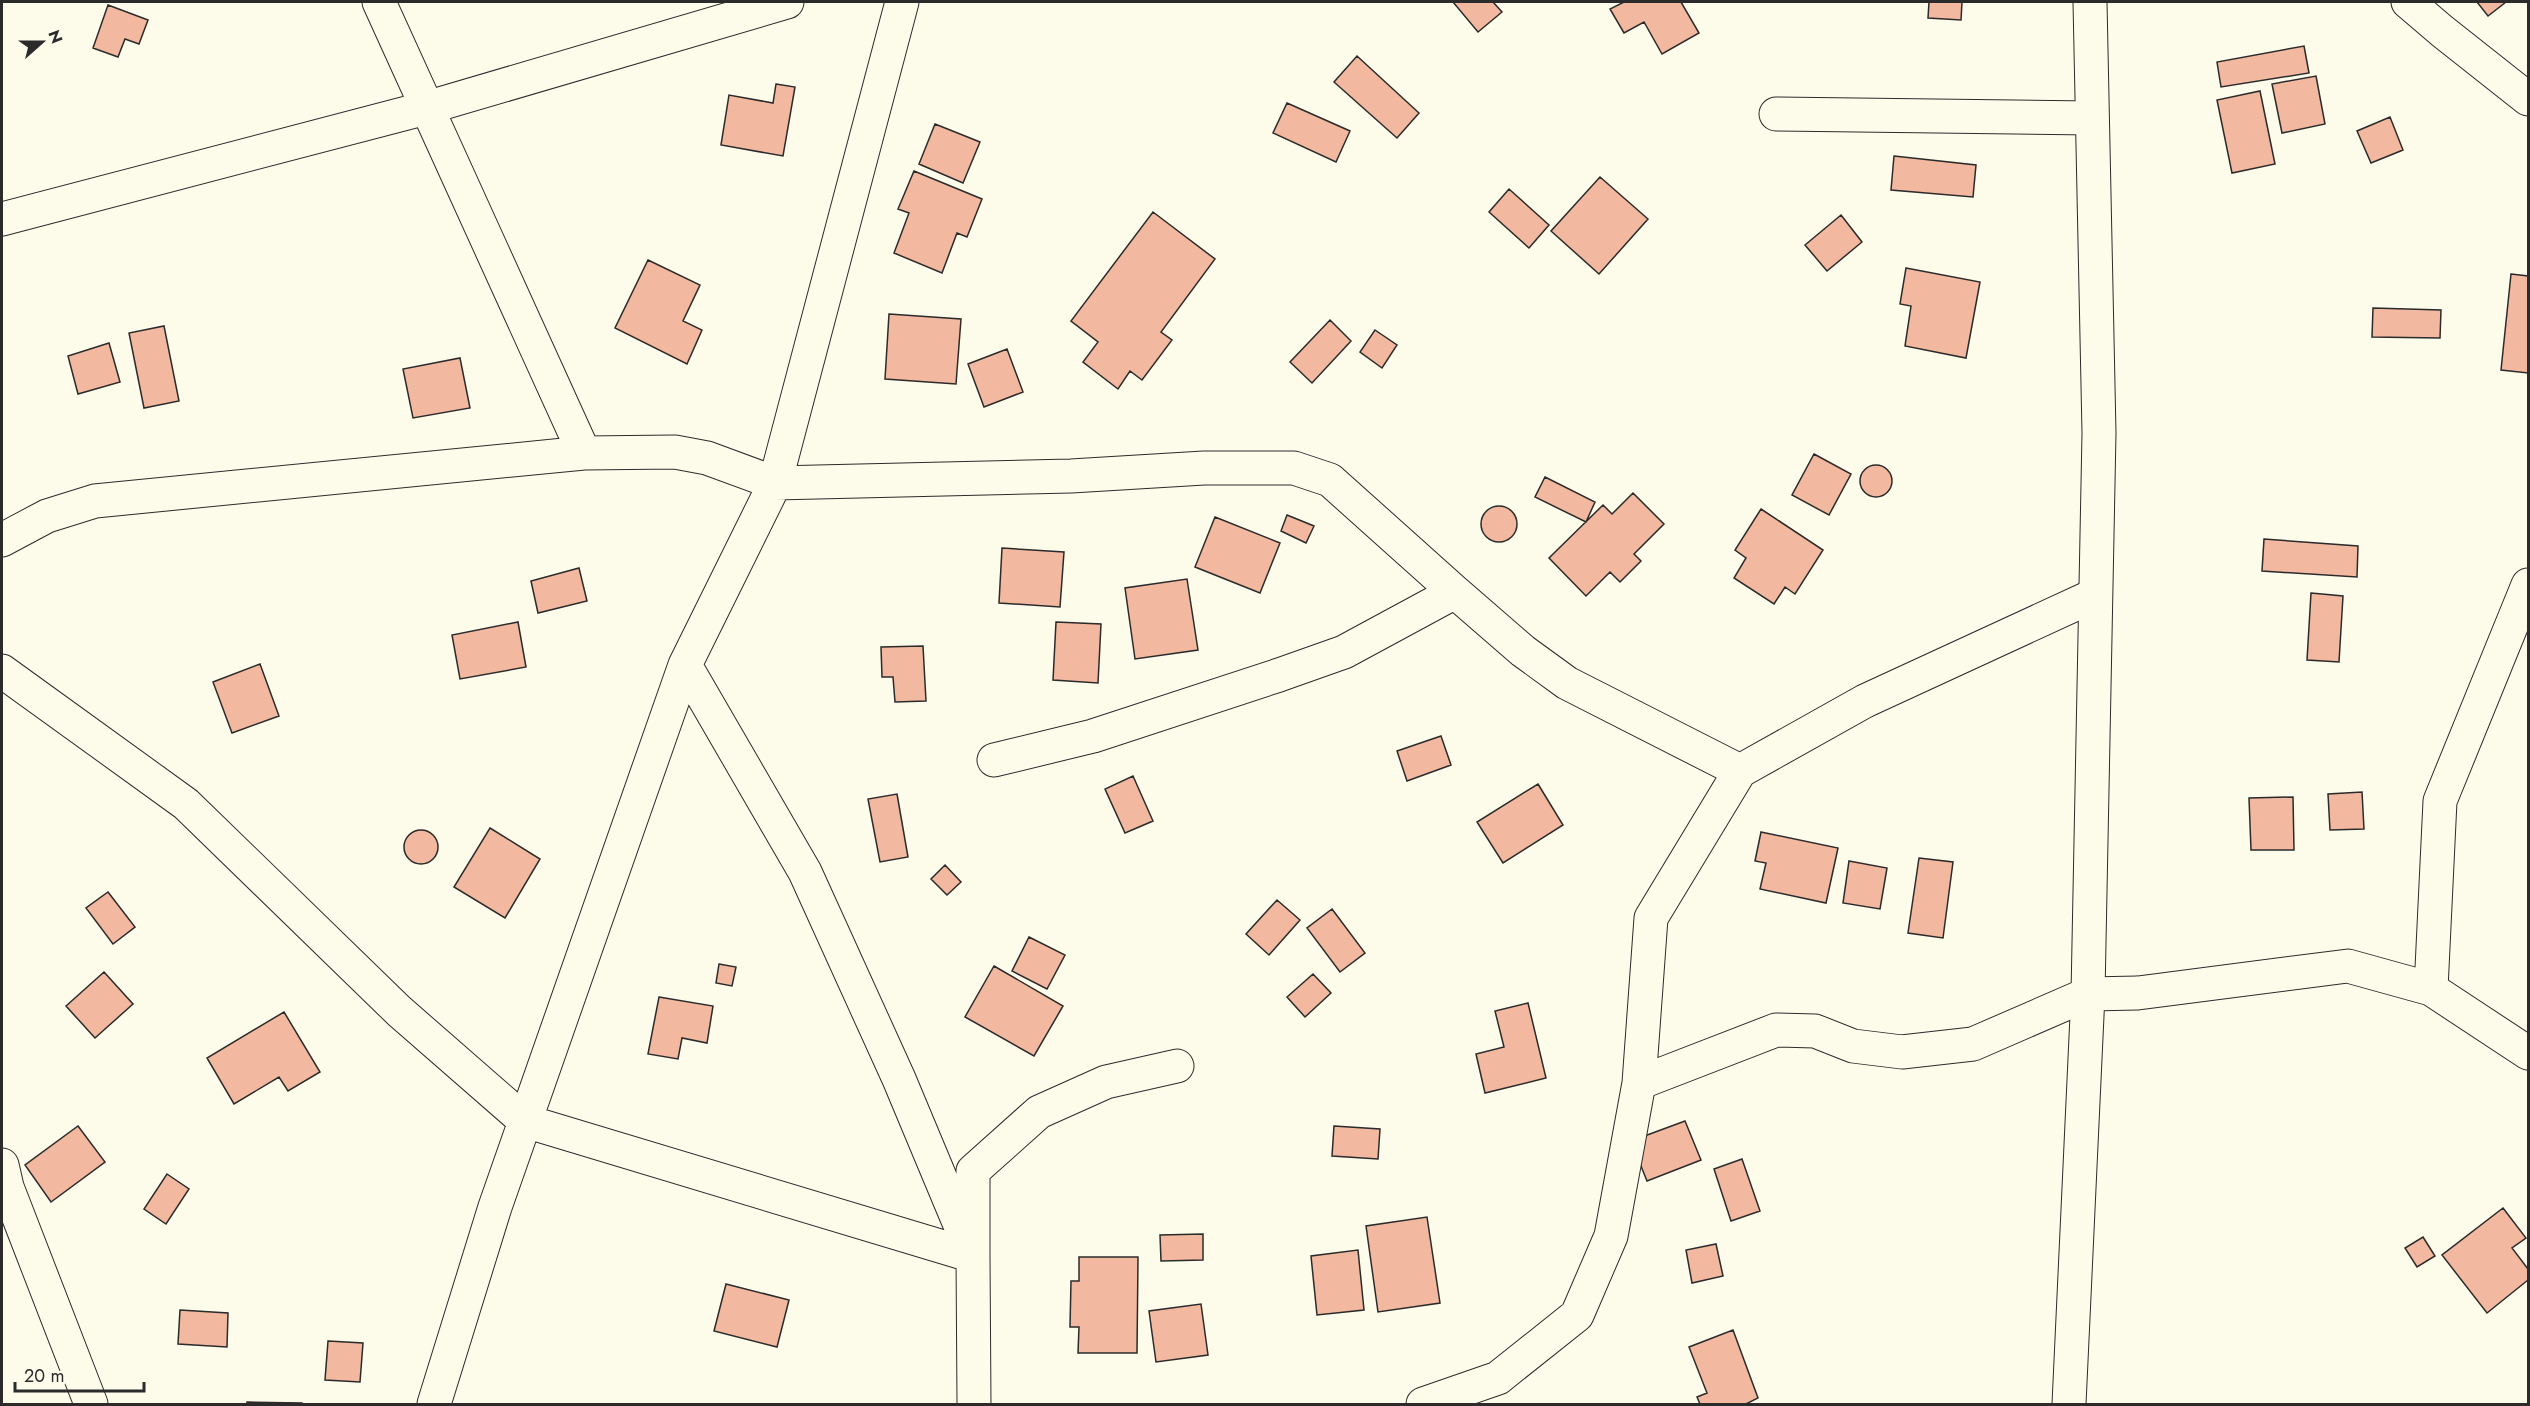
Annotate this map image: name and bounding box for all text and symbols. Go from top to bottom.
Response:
north arrow [12,12,72,72]
text: N [43,27,69,47]
scale bar [15,1355,144,1393]
text: 20 m [24,1363,64,1389]

